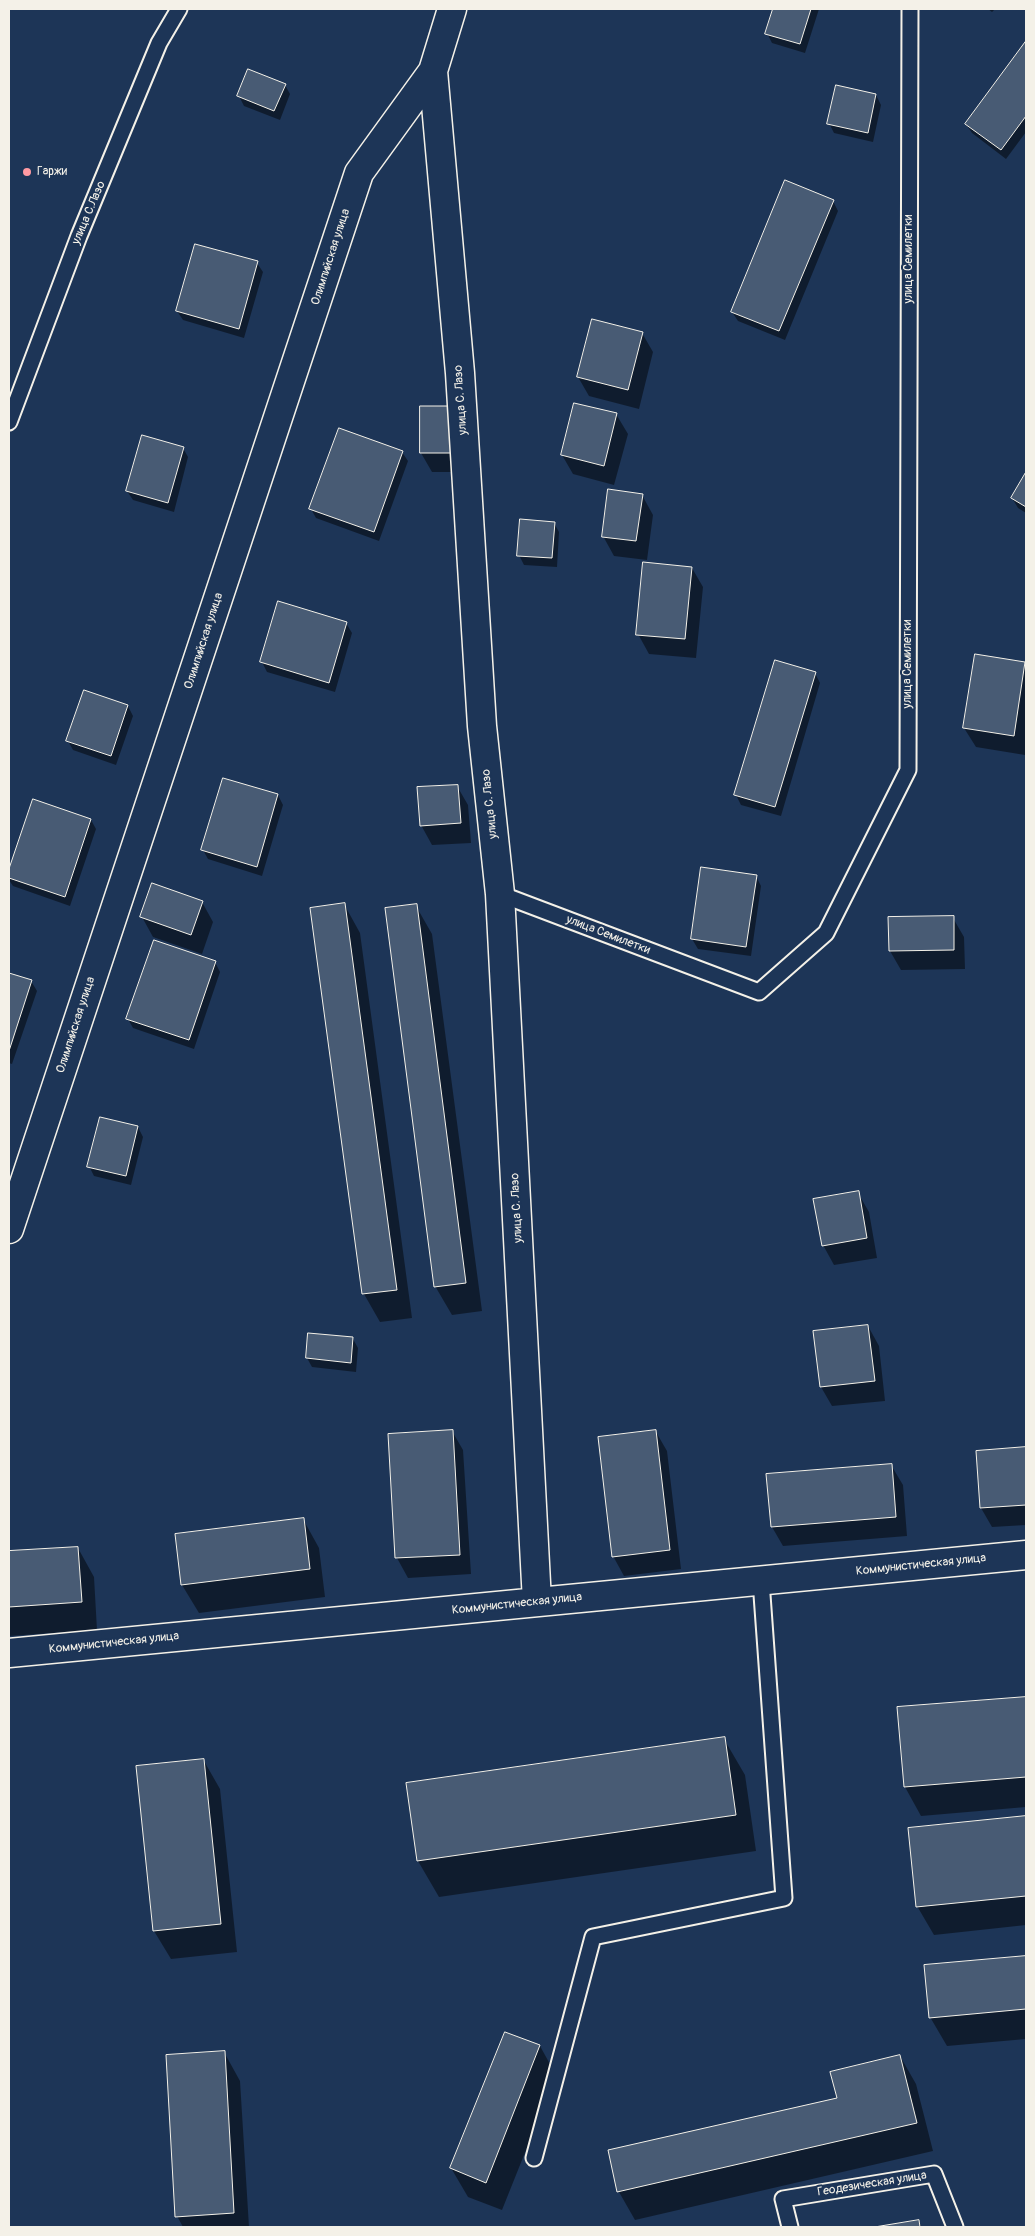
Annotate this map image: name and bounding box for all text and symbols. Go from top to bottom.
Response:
place label: Гаржи [37,165,67,179]
marker: Гаржи [21,166,33,178]
street label: улица С.Лазо [69,179,109,247]
street label: Олимпийская улица [309,207,353,307]
street label: улица Семилетки [902,215,916,303]
street label: улица С. Лазо [451,365,471,435]
street label: Олимпийская улица [182,591,226,691]
street label: улица Семилетки [901,620,915,708]
street label: улица С. Лазо [479,768,501,840]
street label: улица Семилетки [564,912,652,958]
street label: Олимпийская улица [54,975,98,1075]
street label: улица С. Лазо [508,1173,526,1243]
street label: Коммунистическая улица [855,1551,987,1579]
street label: Коммунистическая улица [451,1590,583,1618]
street label: Коммунистическая улица [48,1629,180,1657]
street label: Геодезическая улица [816,2168,928,2200]

